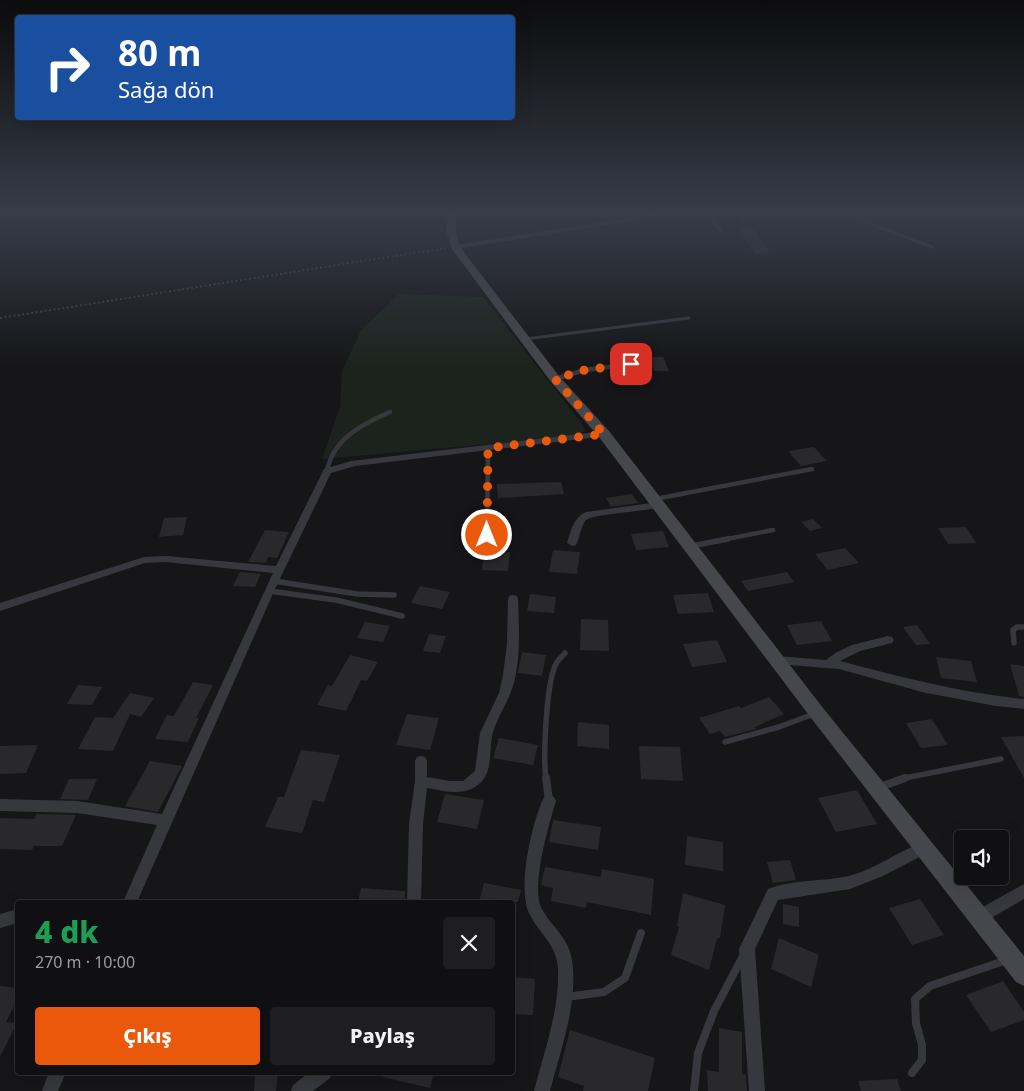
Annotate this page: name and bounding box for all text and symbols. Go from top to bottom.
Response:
text: 80 m [118,29,201,76]
icon: right [35,35,100,100]
text: Sağa dön [118,74,214,104]
pin [610,343,652,385]
icon: arrive [617,350,645,378]
position arrow [460,508,512,560]
map controls [954,830,1009,885]
button: sound [954,830,1009,885]
text: 4 dk [35,911,98,952]
button: close [443,917,495,969]
text: 270 m · 10:00 [35,951,135,973]
button: Çıkış [35,1007,260,1065]
button: Paylaş [270,1007,495,1065]

